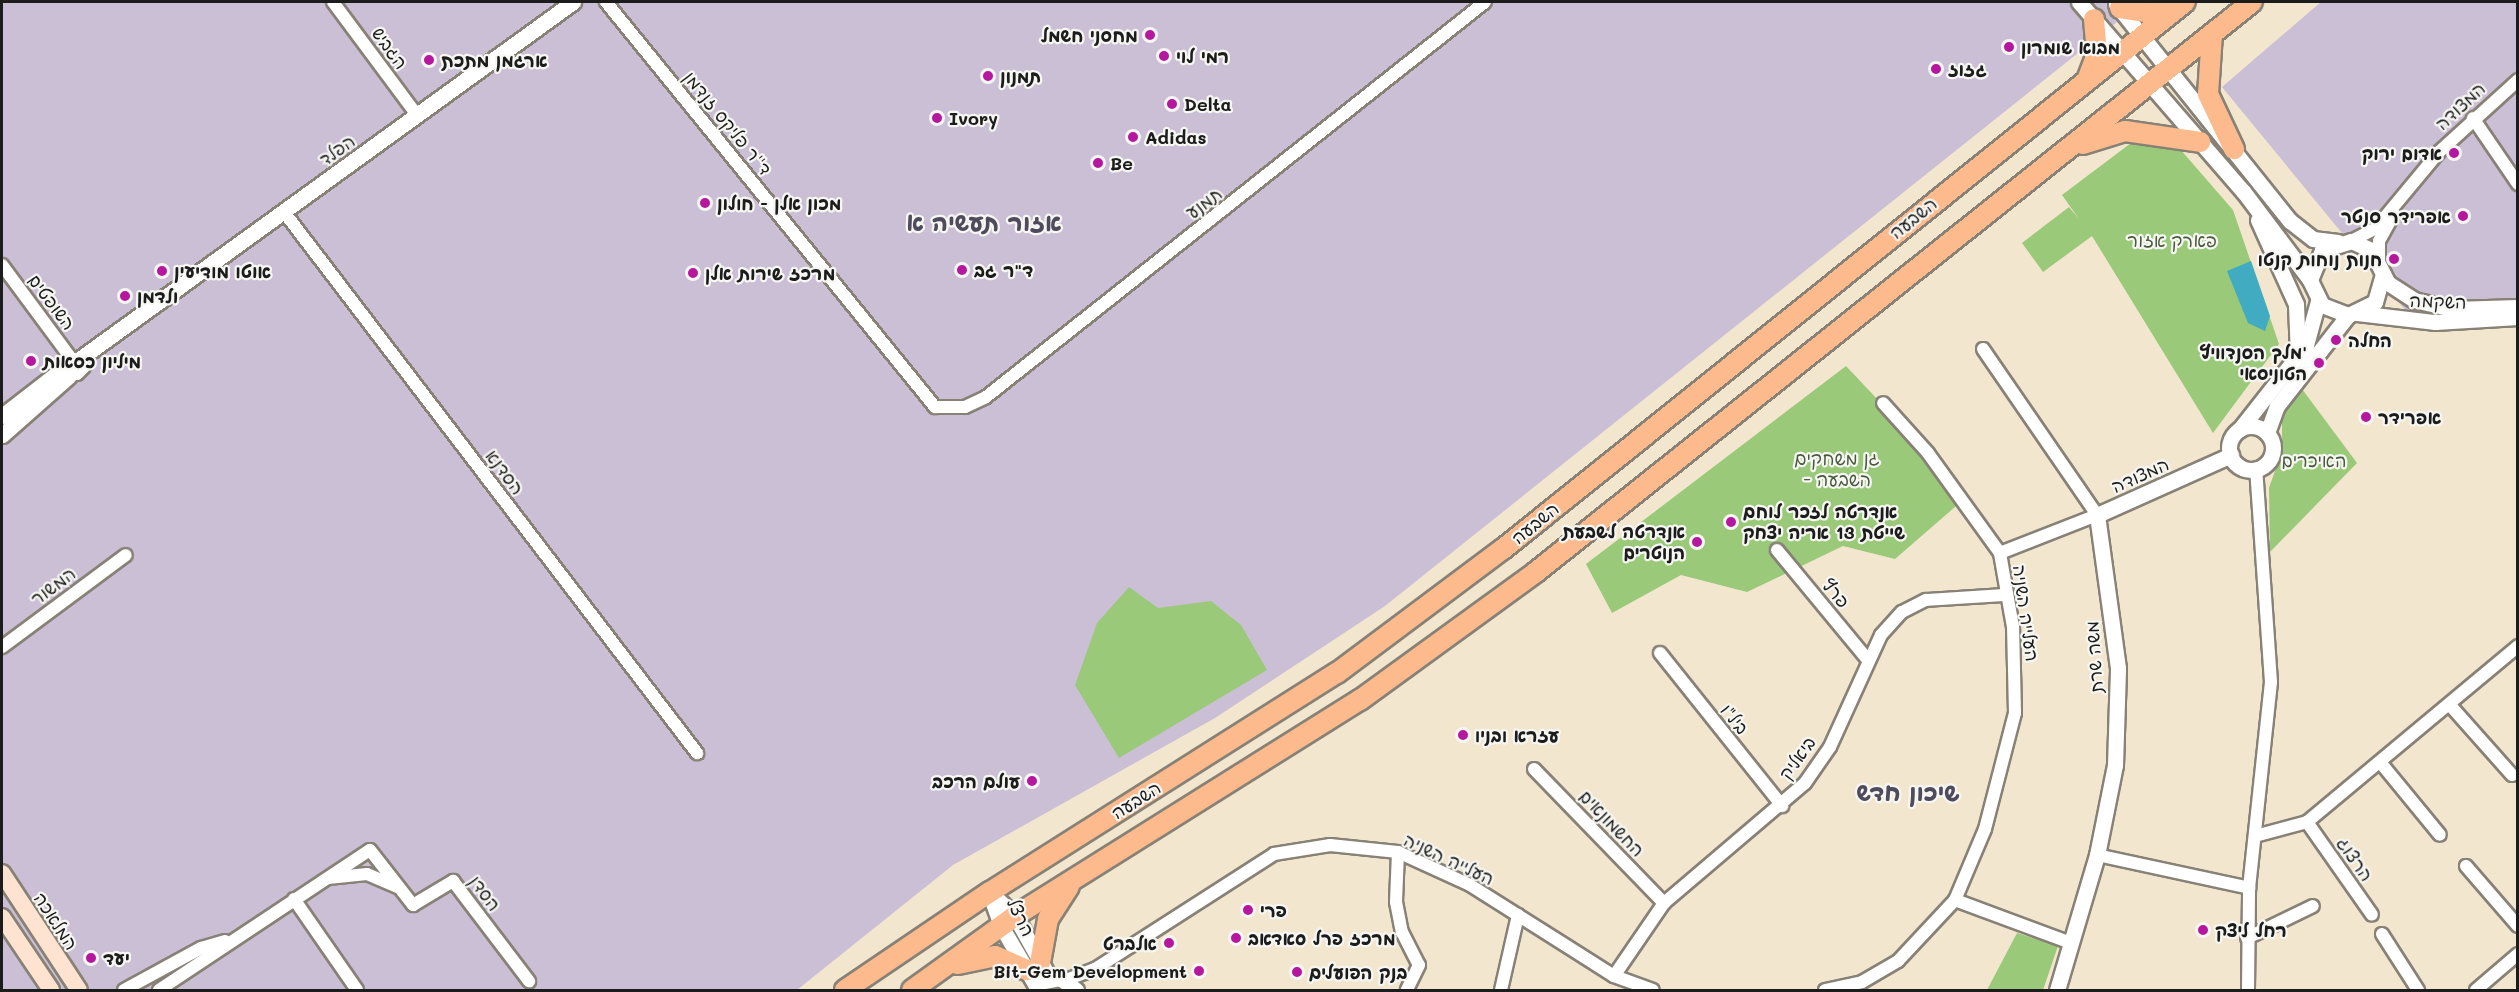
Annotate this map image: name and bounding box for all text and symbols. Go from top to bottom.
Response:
street label: הגביש [368,23,412,73]
place label: מחסני חשמל [1041,24,1138,46]
marker: מחסני חשמל [1143,28,1157,42]
place label: מבוא שומרון [2021,36,2120,58]
marker: מבוא שומרון [2002,40,2016,54]
place label: רמי לוי [1176,45,1229,67]
place label: ארגמן מתכת [441,49,547,71]
marker: רמי לוי [1157,49,1171,63]
marker: ארגמן מתכת [422,53,436,67]
place label: גזוז [1948,58,1987,80]
marker: גזוז [1929,62,1943,76]
place label: תמנון [1000,65,1041,87]
street label: ד''ר פליקס זנדמן [680,67,776,179]
marker: תמנון [981,69,995,83]
street label: המצודה [2431,77,2489,135]
place label: Delta [1184,93,1232,115]
marker: Delta [1165,97,1179,111]
place label: Ivory [949,107,998,129]
marker: Ivory [930,111,944,125]
place label: Adidas [1145,126,1207,148]
street label: הפלד [315,130,359,170]
marker: Adidas [1126,130,1140,144]
place label: אדום ירוק [2362,142,2442,164]
marker: אדום ירוק [2447,146,2461,160]
place label: Be [1110,152,1133,174]
marker: Be [1091,156,1105,170]
street label: תמנע [1182,182,1226,224]
place label: מכון אלן - חולון [717,192,841,214]
street label: השבעה [1885,193,1941,243]
marker: מכון אלן - חולון [698,196,712,210]
place label: אפרידר סנטר [2341,205,2451,227]
district label: אזור תעשיה א [906,208,1062,236]
marker: אפרידר סנטר [2456,209,2470,223]
park label: פארק אזור [2127,229,2217,251]
place label: חנות נוחות קנטו [2258,248,2382,270]
marker: חנות נוחות קנטו [2387,252,2401,266]
place label: ד"ר גב [974,259,1033,281]
place label: אוטו מודיעין [174,260,271,282]
place label: מרכז שירות אלן [705,262,835,284]
marker: ד"ר גב [955,263,969,277]
marker: אוטו מודיעין [155,264,169,278]
marker: מרכז שירות אלן [686,266,700,280]
street label: השופטים [24,270,80,334]
place label: ולדמן [137,285,178,307]
marker: ולדמן [118,289,132,303]
street label: השקמה [2409,289,2467,313]
place label: החלה [2348,329,2392,351]
marker: החלה [2329,333,2343,347]
place label: מלך הסנדוויץ' הטוניסאי [2199,342,2307,385]
place label: מיליון כסאות [43,350,141,372]
marker: מיליון כסאות [24,354,38,368]
marker: מלך הסנדוויץ' הטוניסאי [2312,356,2326,370]
place label: אפרידר [2378,406,2441,428]
marker: אפרידר [2359,410,2373,424]
street label: הסדנא [481,445,529,499]
park label: גן משחקים - השבעה [1794,448,1880,490]
park label: האיכרים [2281,449,2347,471]
street label: המצודה [2108,453,2172,497]
street label: השבעה [1507,498,1563,548]
place label: אנדרטה לזכר לוחם שייטת 13 אריה יצחק [1743,501,1905,544]
marker: אנדרטה לזכר לוחם שייטת 13 אריה יצחק [1724,515,1738,529]
place label: אנדרטה לשבעת הנוטרים [1562,521,1685,564]
marker: אנדרטה לשבעת הנוטרים [1690,535,1704,549]
street label: המשור [26,562,80,610]
street label: העלייה השניה [2009,563,2043,663]
street label: פרץ [1818,574,1854,612]
street label: משה שרת [2081,620,2107,694]
street label: ביל"ו [1716,700,1754,738]
place label: עזרא ובניו [1475,724,1559,746]
marker: עזרא ובניו [1456,728,1470,742]
street label: ביאליק [1774,732,1820,784]
place label: עולם הרכב [932,770,1020,792]
marker: עולם הרכב [1025,774,1039,788]
street label: השבעה [1107,776,1165,824]
district label: שיכון חדש [1856,778,1960,806]
street label: החשמונאים [1575,785,1649,861]
street label: העלייה השניה [1400,829,1498,889]
street label: הרצוג [2332,833,2378,885]
street label: הסדן [465,871,505,915]
street label: המלאכה [29,888,83,954]
street label: הרצל [1003,894,1039,940]
place label: פרי [1260,899,1287,921]
marker: פרי [1241,903,1255,917]
place label: רחל ליצק [2215,919,2287,941]
marker: רחל ליצק [2196,923,2210,937]
place label: מרכז פרל סאדאב [1248,927,1396,949]
marker: מרכז פרל סאדאב [1229,931,1243,945]
place label: אלברט [1103,932,1157,954]
marker: אלברט [1162,936,1176,950]
place label: יעד [103,947,130,969]
marker: יעד [84,951,98,965]
place label: Bit-Gem Development [993,960,1187,982]
place label: בנק הפועלים [1309,961,1408,983]
marker: Bit-Gem Development [1192,964,1206,978]
marker: בנק הפועלים [1290,965,1304,979]

